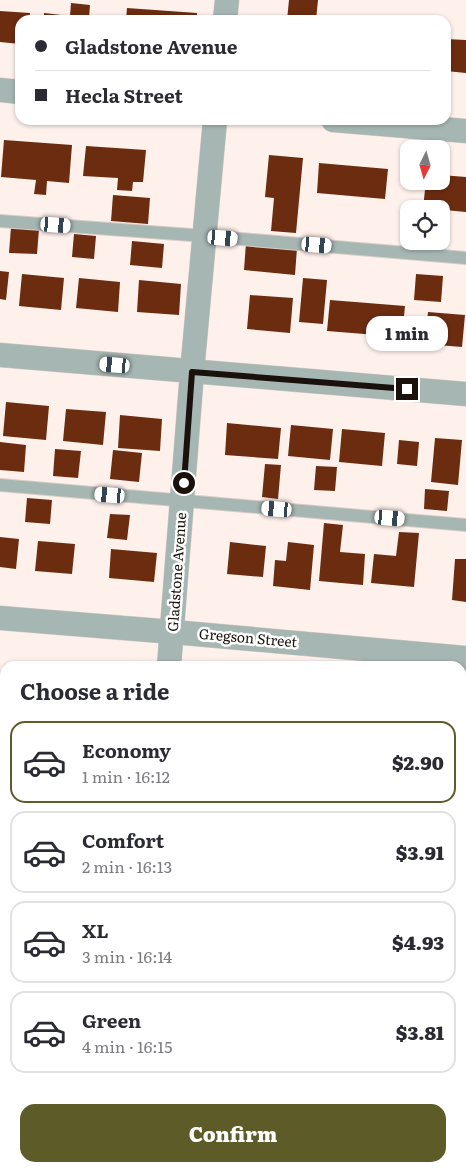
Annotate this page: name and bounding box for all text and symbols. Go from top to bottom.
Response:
text: Gladstone Avenue [65,32,238,60]
text: Hecla Street [65,81,183,109]
north arrow [400,140,450,190]
map controls [400,140,450,250]
button: locate [400,200,450,250]
car [40,216,71,234]
car [207,229,238,247]
car [301,236,332,254]
callout: 1 min [366,316,448,352]
text: 1 min [385,321,429,345]
car [99,356,130,374]
route end [396,378,418,400]
route start [173,472,195,494]
car [94,486,125,504]
car [261,500,292,518]
car [374,509,405,527]
street label: Gladstone Avenue [162,512,190,632]
street label: Gregson Street [198,623,298,651]
text: Choose a ride [20,674,169,707]
text: Economy [82,736,171,764]
icon: car [22,740,67,785]
text: $2.90 [392,748,444,776]
text: 1 min · 16:12 [82,764,170,788]
text: Comfort [82,826,164,854]
icon: car [22,830,67,875]
text: $3.91 [396,838,444,866]
text: 2 min · 16:13 [82,854,172,878]
text: XL [82,916,109,944]
icon: car [22,920,67,965]
text: $4.93 [392,928,444,956]
text: 3 min · 16:14 [82,944,172,968]
text: Green [82,1006,141,1034]
icon: car [22,1010,67,1055]
text: $3.81 [396,1018,444,1046]
text: 4 min · 16:15 [82,1034,172,1058]
button: Confirm [20,1104,446,1162]

